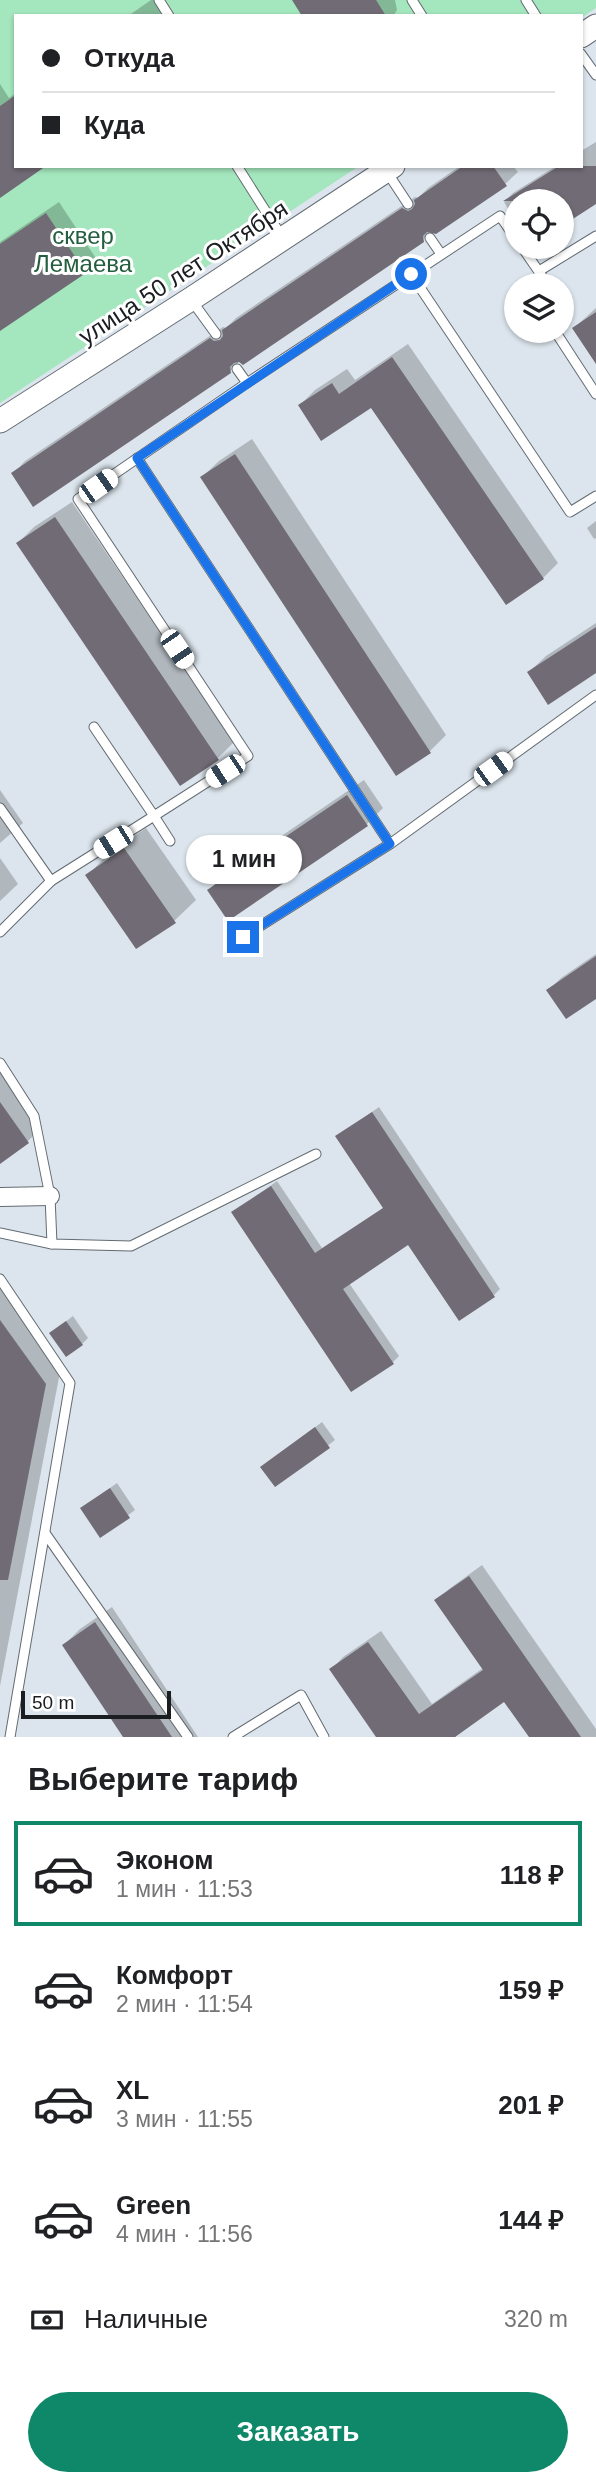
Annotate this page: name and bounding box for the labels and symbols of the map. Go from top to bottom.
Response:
street label: улица 50 лет Октября [74,194,292,350]
park label: сквер Лемаева [34,222,133,277]
route start [395,258,427,290]
car [75,465,122,507]
car [157,626,198,672]
car [470,748,517,790]
car [202,751,249,791]
car [90,822,137,862]
callout: 1 мин [185,836,301,884]
route end [227,921,259,953]
scale bar [21,1688,172,1720]

